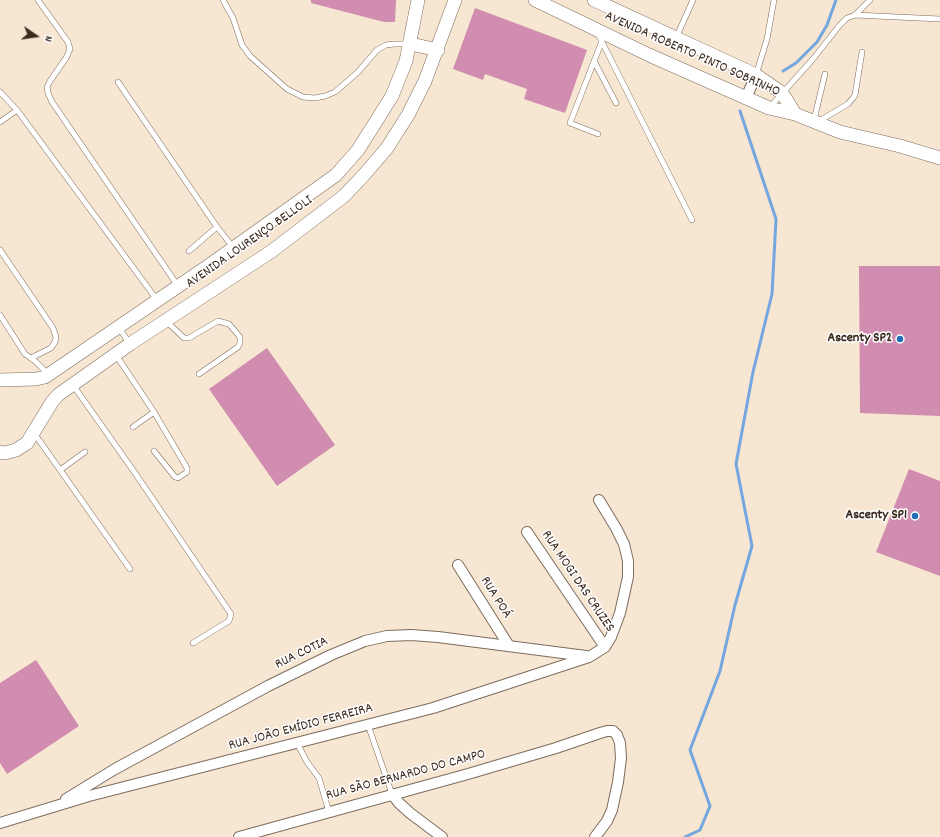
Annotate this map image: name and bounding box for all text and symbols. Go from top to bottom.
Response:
street label: AVENIDA ROBERTO PINTO SOBRINHO [602,9,782,101]
north arrow [16,16,56,56]
text: N [39,34,56,43]
street label: AVENIDA LOURENÇO BELLOLI [183,193,317,293]
place label: Ascenty SP2 [828,331,892,347]
marker: Ascenty SP2 [895,334,905,344]
place label: Ascenty SP1 [846,508,907,524]
marker: Ascenty SP1 [910,511,920,521]
street label: RUA MOGI DAS CRUZES [537,528,617,636]
street label: RUA POÁ [476,574,514,622]
street label: RUA COTIA [273,634,331,674]
street label: RUA JOÃO EMÍDIO FERREIRA [227,701,375,755]
street label: RUA SÃO BERNARDO DO CAMPO [324,747,488,805]

